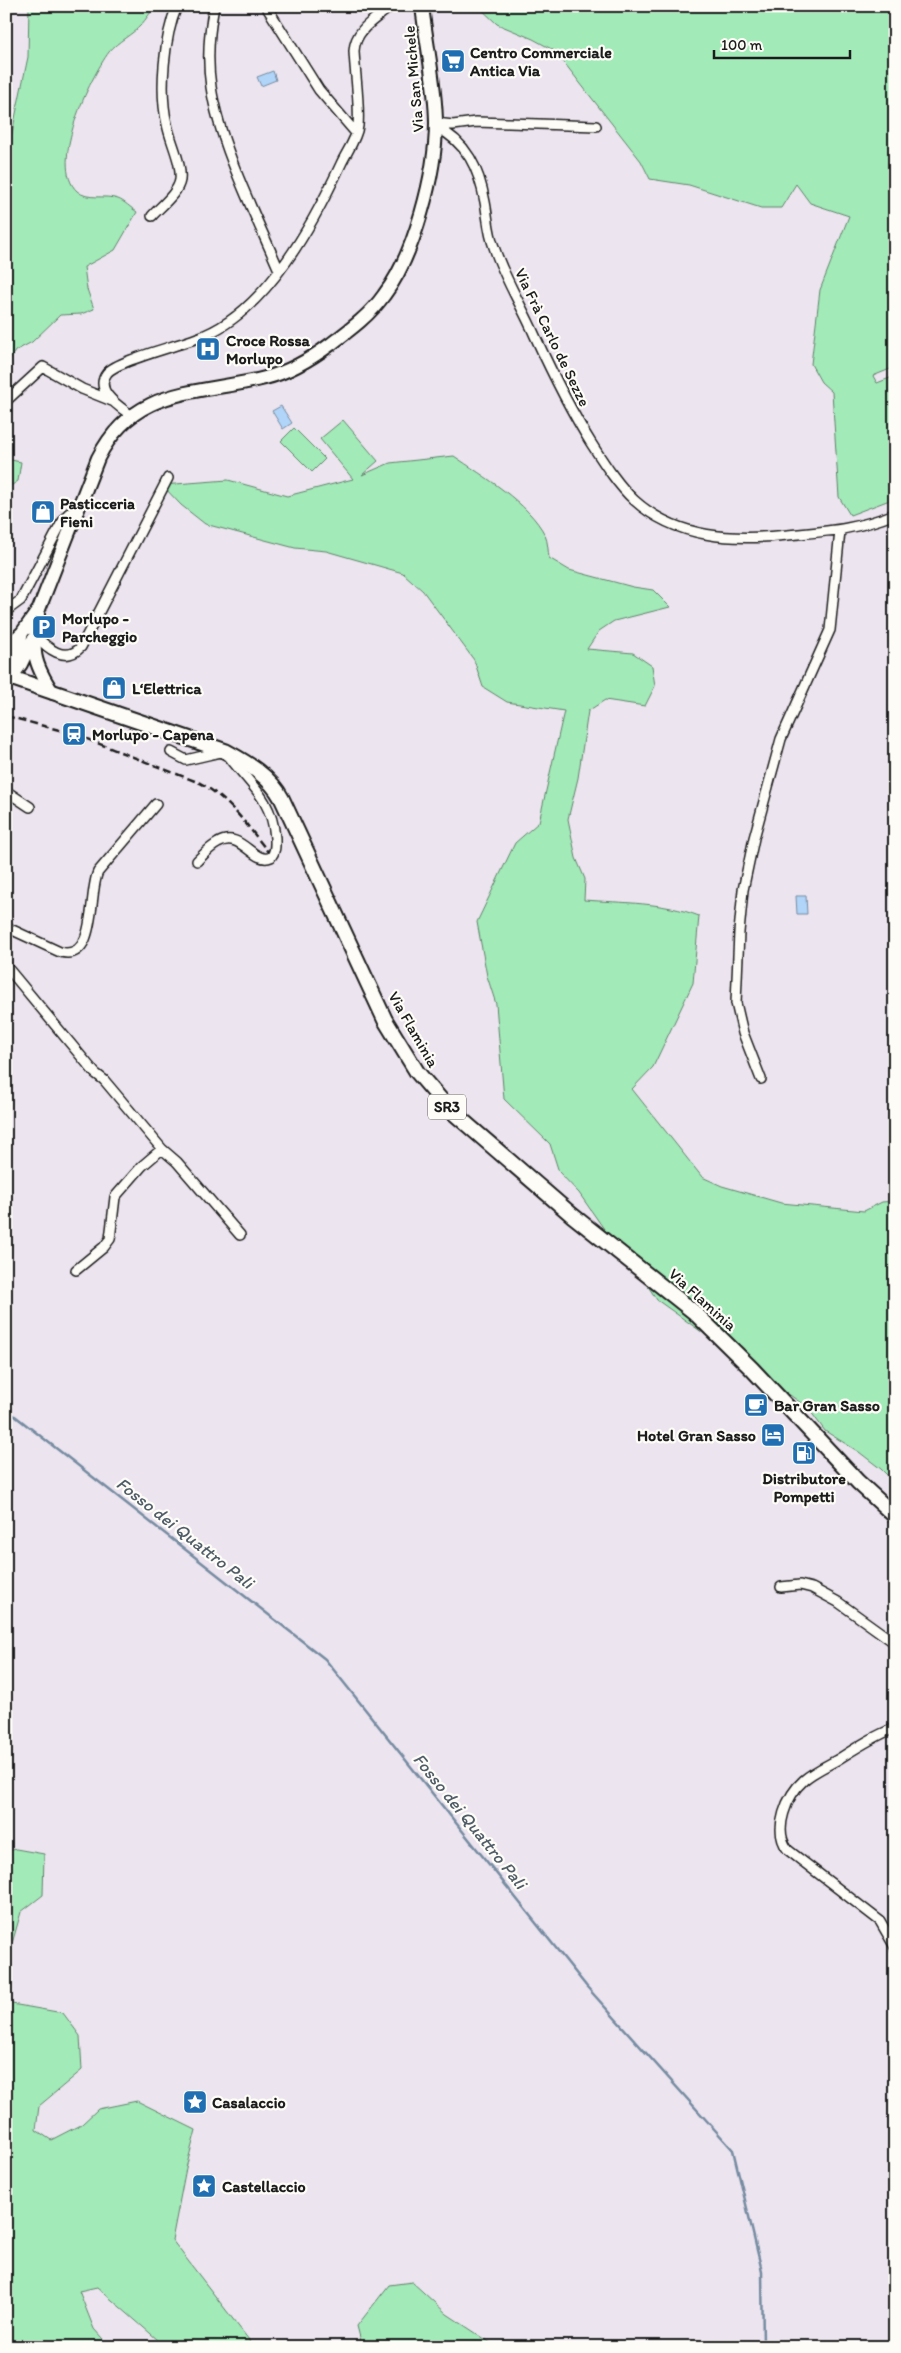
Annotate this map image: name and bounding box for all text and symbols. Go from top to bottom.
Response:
street label: Via San Michele [399,24,428,133]
scale bar [714,28,850,60]
text: 100 m [721,36,763,54]
place label: Centro Commerciale Antica Via [469,43,612,80]
supermarket icon: Centro Commerciale Antica Via [440,48,466,74]
street label: Via Frà Carlo de Sezze [511,265,594,409]
place label: Croce Rossa Morlupo [226,331,311,369]
hospital icon: Croce Rossa Morlupo [195,336,221,362]
place label: Pasticceria Fieni [60,494,135,531]
shop icon: Pasticceria Fieni [30,499,56,525]
place label: Morlupo - Parcheggio [62,609,137,647]
parking icon: Morlupo - Parcheggio [31,614,57,640]
shop icon: L‘Elettrica [101,675,127,701]
place label: L‘Elettrica [132,679,202,698]
station icon: Morlupo - Capena [61,721,87,747]
place label: Morlupo - Capena [92,725,215,745]
street label: Via Flaminia [384,988,443,1071]
road number: SR3 [428,1094,466,1120]
street label: Via Flaminia [665,1264,741,1335]
cafe icon: Bar Gran Sasso [743,1392,769,1418]
place label: Bar Gran Sasso [774,1396,880,1415]
hotel icon: Hotel Gran Sasso [760,1422,786,1448]
place label: Hotel Gran Sasso [637,1426,756,1445]
fuel station icon: Distributore Pompetti [791,1440,817,1466]
place label: Distributore Pompetti [762,1469,846,1507]
water label: Fosso dei Quattro Pali [112,1472,260,1595]
water label: Fosso dei Quattro Pali [408,1749,533,1895]
place icon: Casalaccio [182,2089,208,2115]
place label: Casalaccio [212,2093,286,2112]
place icon: Castellaccio [191,2173,217,2199]
place label: Castellaccio [222,2177,306,2196]

